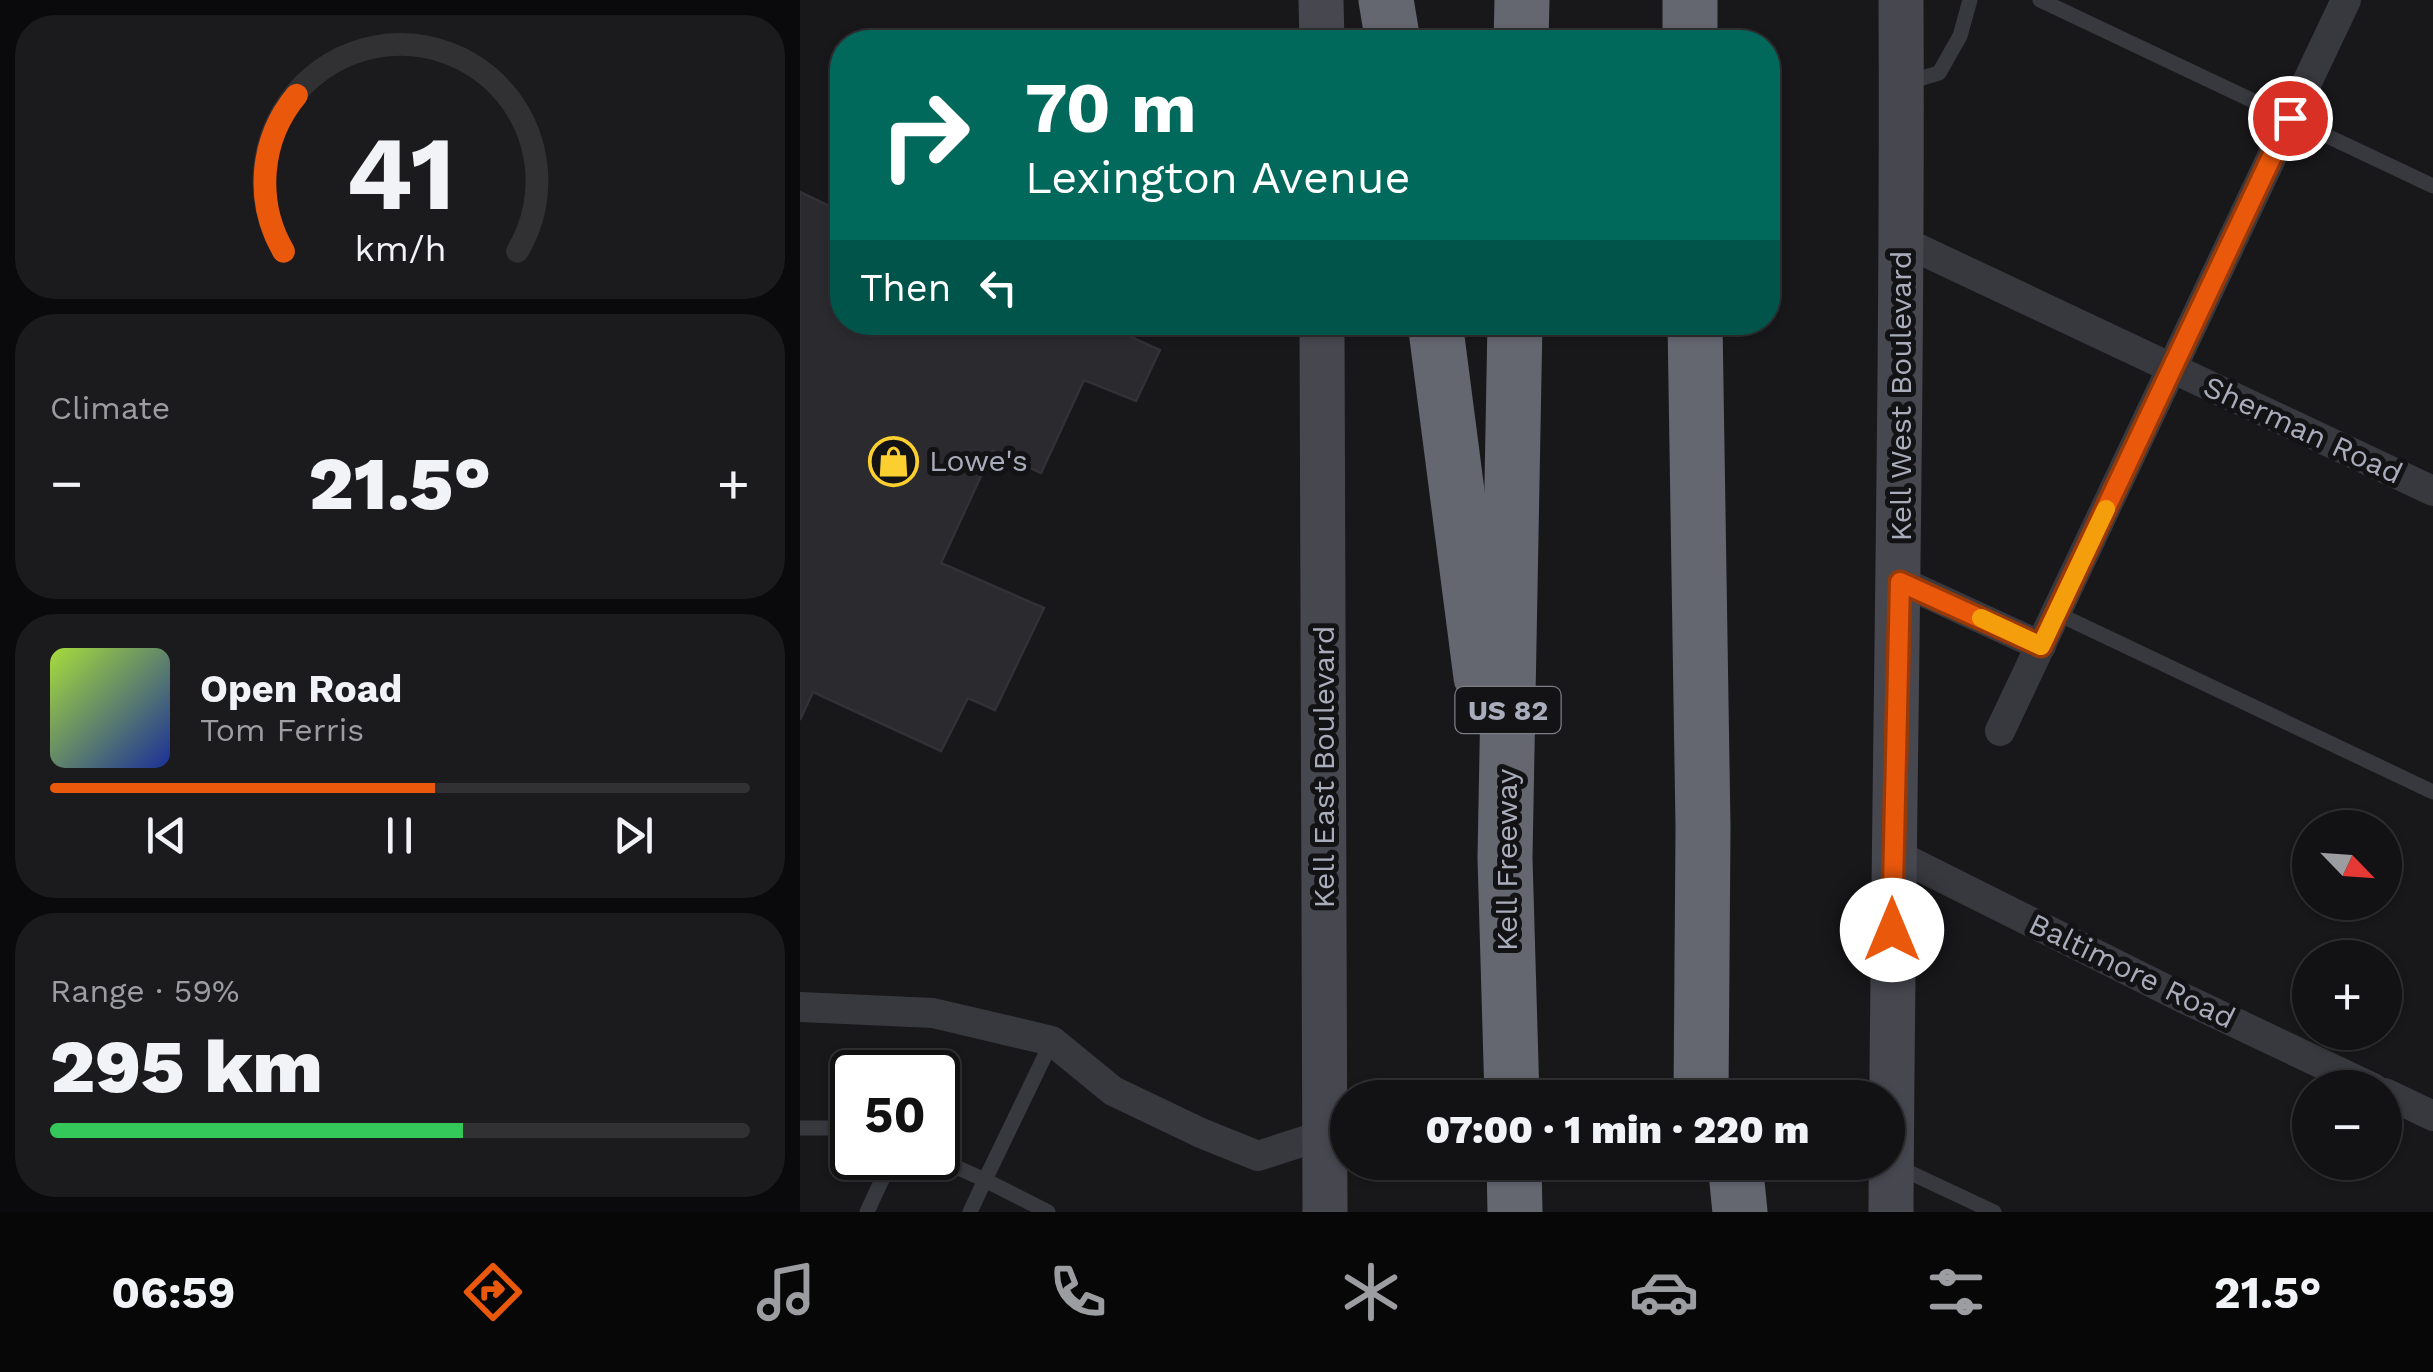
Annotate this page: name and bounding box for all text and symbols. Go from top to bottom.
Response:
text: 70 m [1025,67,1197,149]
icon: right [860,70,990,200]
pin [2248,76,2333,161]
icon: arrive [2263,91,2318,146]
text: 41 [345,112,455,234]
text: Lexington Avenue [1025,151,1411,204]
text: km/h [354,228,446,270]
street label: Kell West Boulevard [1883,250,1918,542]
icon: left [971,260,1026,315]
text: Then [860,266,951,310]
street label: Sherman Road [2198,368,2408,491]
text: Climate [50,389,170,427]
shop icon: Lowe's [868,435,920,487]
text: 21.5° [309,439,491,527]
place label: Lowe's [929,443,1028,478]
text: − [50,451,83,515]
text: + [717,451,750,515]
street label: Kell East Boulevard [1306,626,1341,908]
text: Open Road [200,667,402,711]
road number: US 82 [1456,687,1560,733]
text: Tom Ferris [200,711,364,749]
street label: Kell Freeway [1489,768,1524,951]
icon: previous [139,808,194,863]
icon: pause [372,808,427,863]
icon: next [606,808,661,863]
north arrow [2292,810,2402,920]
map controls [2292,810,2402,1180]
position arrow [1840,878,1944,982]
street label: Baltimore Road [2024,906,2241,1036]
button: + [2292,940,2402,1050]
text: Range · 59% [50,972,240,1010]
text: 295 km [50,1022,323,1110]
speed limit sign: 50 [830,1050,960,1180]
button: − [2292,1070,2402,1180]
text: 07:00 · 1 min · 220 m [1426,1108,1809,1152]
icon: directions [458,1257,528,1327]
icon: music [751,1257,821,1327]
icon: phone [1043,1257,1113,1327]
icon: climate [1336,1257,1406,1327]
icon: car [1629,1257,1699,1327]
icon: filters [1921,1257,1991,1327]
text: 06:59 [111,1266,236,1319]
text: 21.5° [2214,1266,2322,1319]

